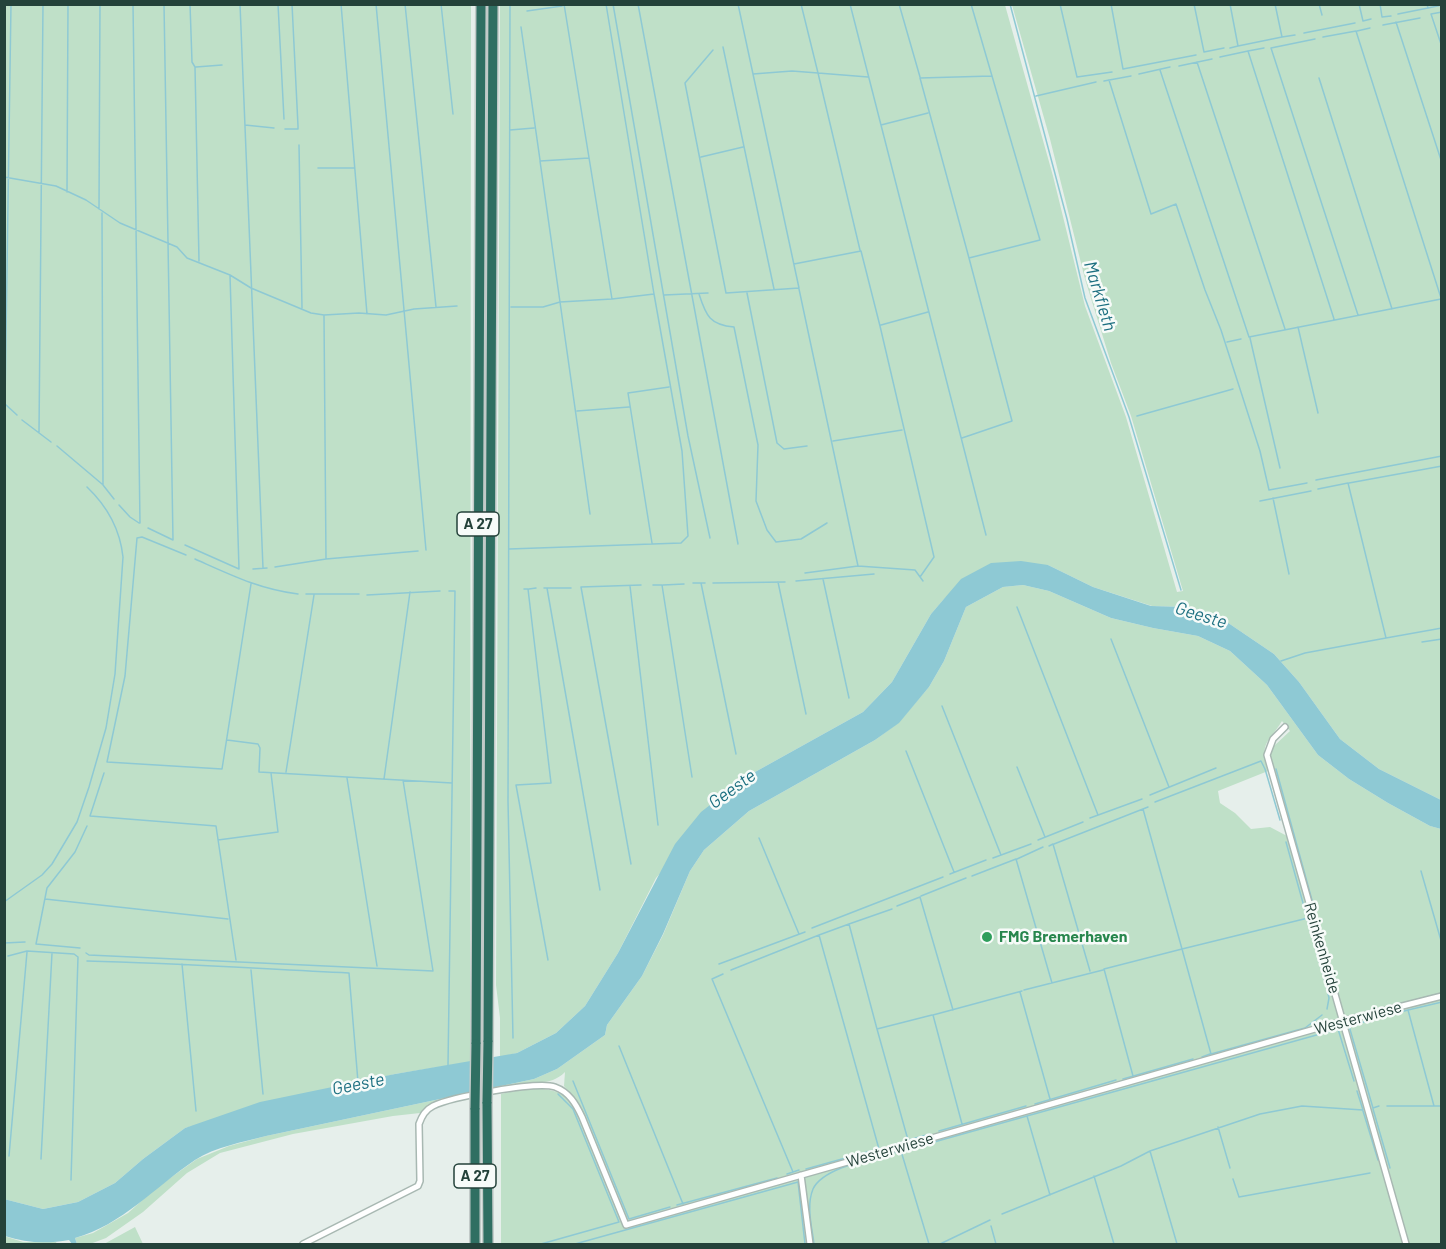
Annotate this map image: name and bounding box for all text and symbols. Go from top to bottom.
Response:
water label: Markfleth [1079,258,1121,334]
road number: A 27 [457,512,499,536]
water label: Geeste [1173,597,1229,633]
water label: Geeste [704,765,760,813]
street label: Reinkenheide [1300,900,1344,996]
place label: FMG Bremerhaven [999,927,1127,947]
marker: FMG Bremerhaven [980,930,994,944]
street label: Westerwiese [1312,997,1404,1039]
water label: Geeste [330,1068,386,1100]
street label: Westerwiese [844,1128,936,1172]
road number: A 27 [454,1164,496,1188]

